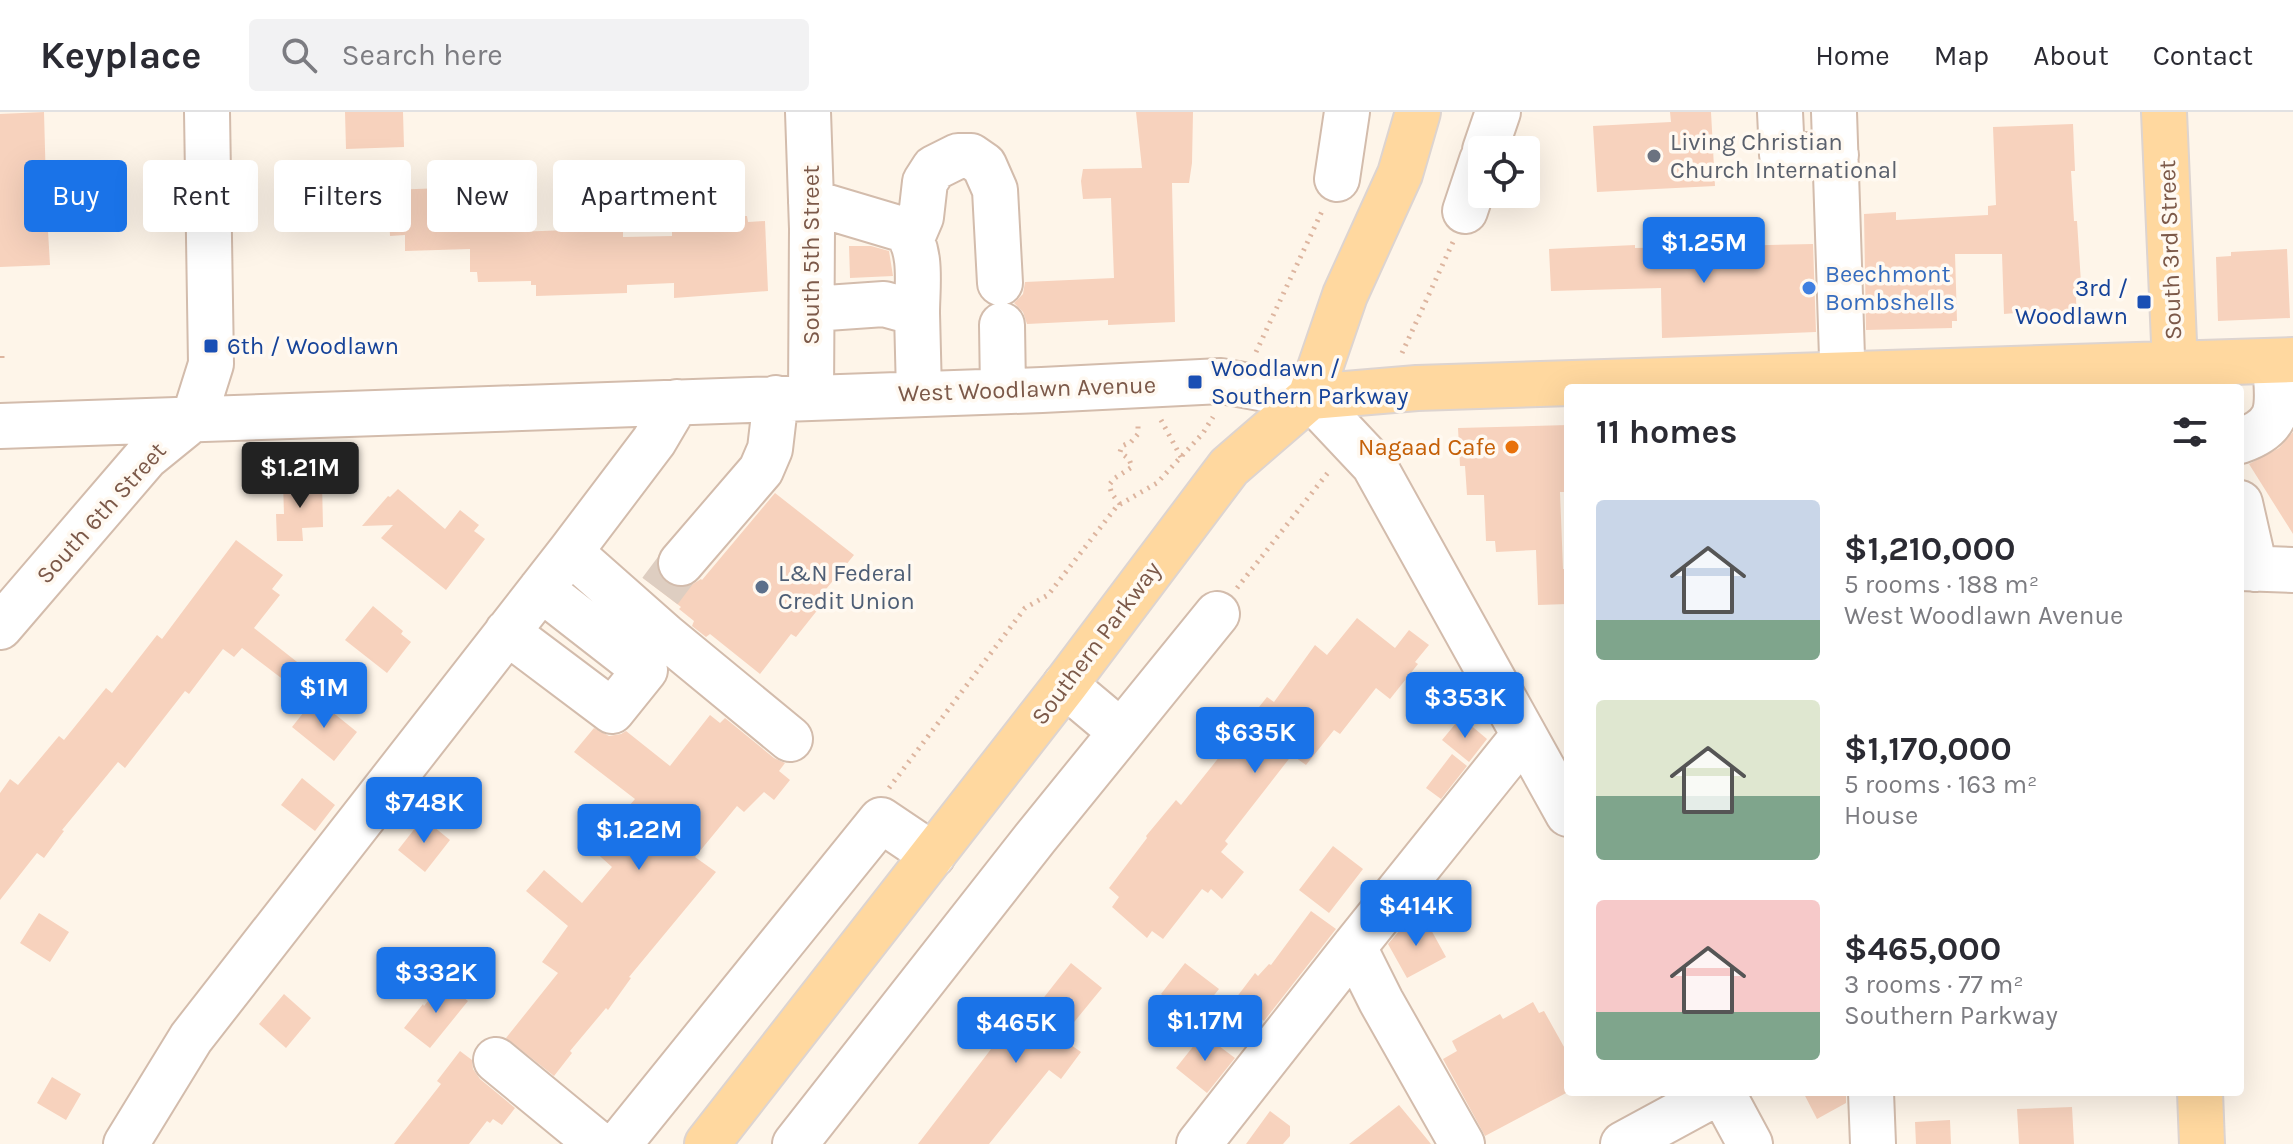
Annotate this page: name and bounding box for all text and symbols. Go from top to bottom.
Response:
search box [249,19,809,91]
text: Keyplace [40,33,201,78]
icon: search [277,33,321,77]
text: Search here [341,37,503,73]
text: Home [1815,39,1890,72]
text: Map [1934,39,1989,72]
text: About [2033,39,2109,72]
text: Contact [2153,39,2253,72]
place label: Living Christian Church International [1670,128,1898,184]
map controls [1468,136,1540,208]
button: locate [1468,136,1540,208]
marker: Living Christian Church International [1645,147,1663,165]
chip: Buy [24,160,127,232]
chip: Rent [143,160,258,232]
chip: Filters [274,160,411,232]
chip: New [427,160,537,232]
chip: Apartment [553,160,745,232]
street label: South 3rd Street [2153,160,2187,340]
street label: South 5th Street [797,165,825,345]
pin: $1.25M [1639,217,1769,285]
text: $1.25M [1661,227,1747,258]
place label: Beechmont Bombshells [1825,260,1955,316]
place label: 3rd / Woodlawn [2015,274,2128,330]
marker: Beechmont Bombshells [1800,279,1818,297]
marker: 3rd / Woodlawn [2135,293,2153,311]
place label: 6th / Woodlawn [227,332,399,360]
marker: 6th / Woodlawn [202,337,220,355]
place label: Woodlawn / Southern Parkway [1211,354,1408,410]
street label: West Woodlawn Avenue [898,371,1156,407]
marker: Woodlawn / Southern Parkway [1186,373,1204,391]
icon: filters [2168,410,2212,454]
text: 11 homes [1596,412,1738,452]
place label: Nagaad Cafe [1358,433,1496,461]
street label: South 6th Street [30,437,172,589]
marker: Nagaad Cafe [1503,438,1521,456]
pin: $1.21M [235,442,365,510]
text: $1.21M [260,452,340,483]
text: $1,210,000 [1844,529,2015,569]
icon: home [1660,532,1756,628]
street label: Southern Parkway [1025,556,1167,730]
place label: L&N Federal Credit Union [778,559,915,615]
text: 5 rooms · 188 m² [1844,569,2039,600]
marker: L&N Federal Credit Union [753,578,771,596]
text: West Woodlawn Avenue [1844,600,2123,631]
pin: $1M [285,662,363,730]
text: $1M [299,672,349,703]
pin: $353K [1409,672,1521,740]
text: $353K [1424,682,1506,713]
pin: $635K [1199,707,1311,775]
text: $635K [1214,717,1296,748]
text: $1,170,000 [1844,729,2012,769]
icon: home [1660,732,1756,828]
text: 5 rooms · 163 m² [1844,769,2037,800]
pin: $748K [368,777,480,845]
text: $748K [384,787,464,818]
text: House [1844,800,1918,831]
pin: $1.22M [574,804,704,872]
text: $1.22M [596,814,682,845]
pin: $414K [1360,880,1472,948]
text: $414K [1378,890,1454,921]
text: $465,000 [1844,929,2001,969]
icon: home [1660,932,1756,1028]
pin: $332K [380,947,492,1015]
text: $332K [395,957,478,988]
text: 3 rooms · 77 m² [1844,969,2024,1000]
pin: $1.17M [1140,995,1270,1063]
pin: $465K [960,997,1072,1065]
text: Southern Parkway [1844,1000,2058,1031]
text: $1.17M [1166,1005,1244,1036]
text: $465K [975,1007,1057,1038]

